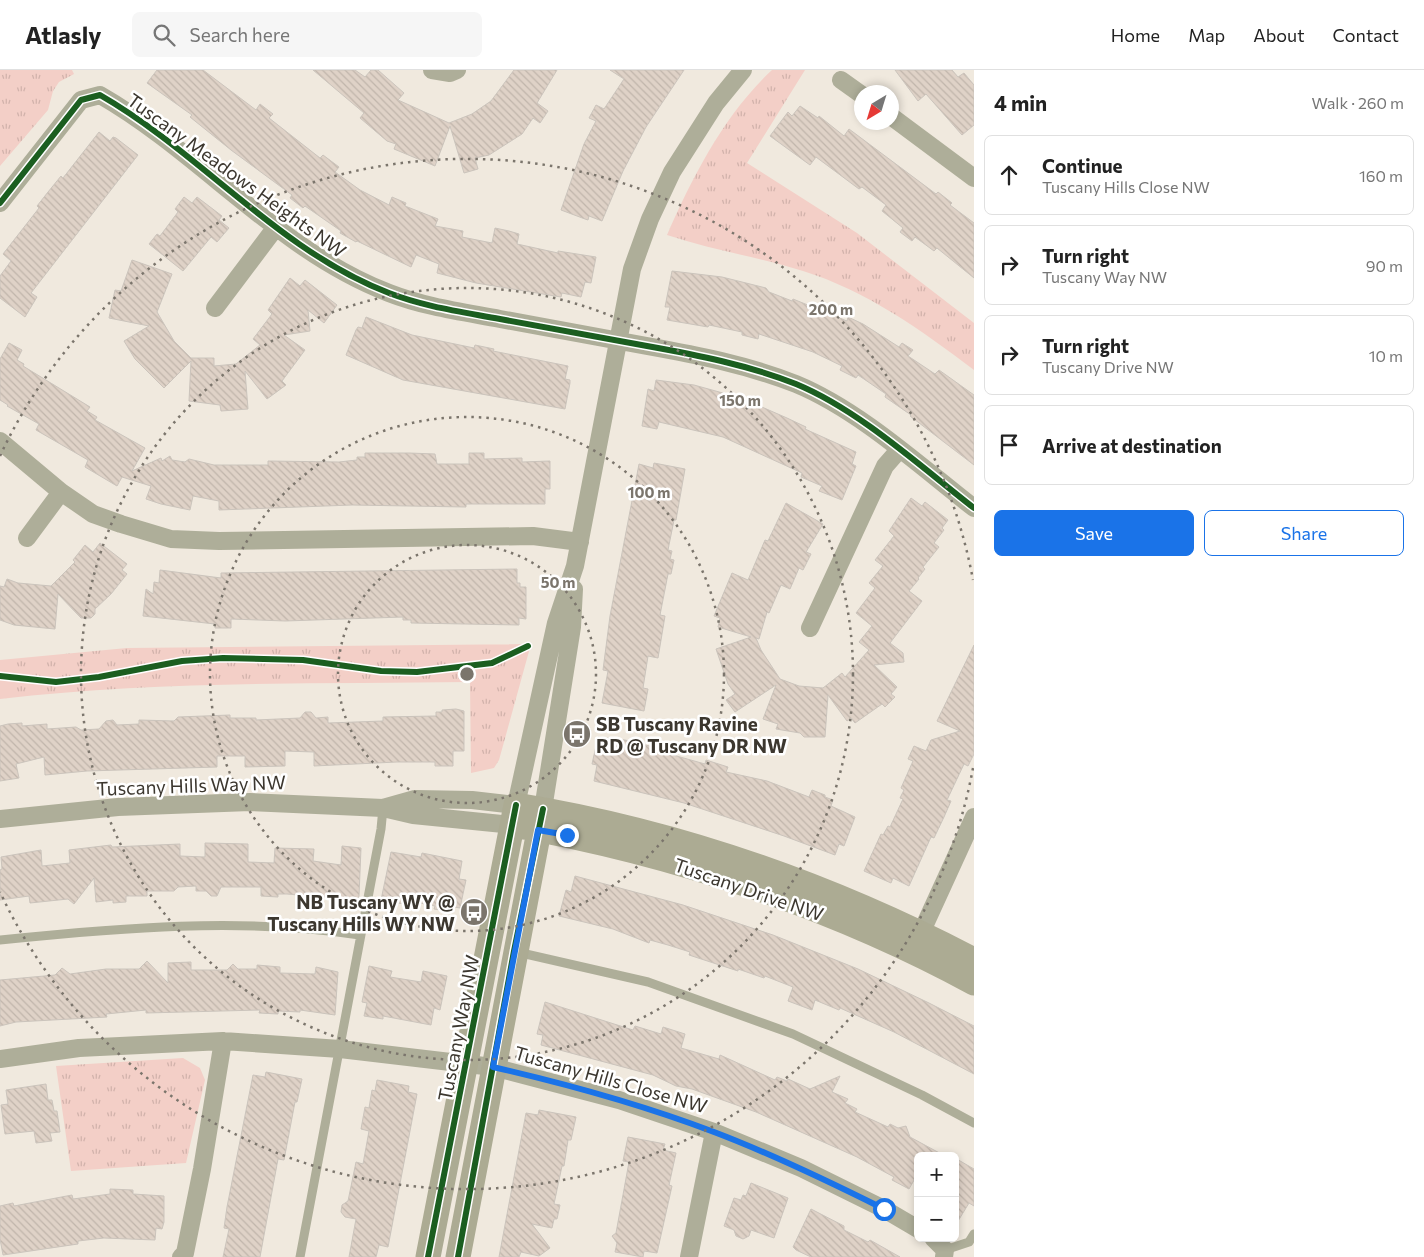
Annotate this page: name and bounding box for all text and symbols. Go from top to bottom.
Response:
search box [132,12,482,57]
text: Atlasly [25,20,102,49]
icon: search [150,21,178,49]
text: Search here [190,23,290,46]
text: Home [1111,24,1160,46]
text: Map [1188,24,1225,46]
text: About [1253,24,1305,46]
text: Contact [1333,24,1399,46]
north arrow [854,85,899,130]
street label: Tuscany Meadows Heights NW [123,88,351,262]
text: 4 min [994,90,1047,115]
text: Walk · 260 m [1312,93,1404,112]
text: Continue [1042,154,1122,177]
icon: ahead [995,161,1023,189]
text: 160 m [1359,166,1403,185]
text: Tuscany Hills Close NW [1042,177,1210,196]
text: Turn right [1042,244,1129,267]
icon: right [995,251,1023,279]
text: 90 m [1366,256,1403,275]
text: Tuscany Way NW [1042,267,1167,286]
text: 200 m [809,300,853,318]
text: Turn right [1042,334,1129,357]
icon: right [995,341,1023,369]
text: 10 m [1369,346,1403,365]
text: Tuscany Drive NW [1042,357,1174,376]
text: 150 m [719,391,761,409]
icon: arrive [995,431,1023,459]
text: Arrive at destination [1042,434,1222,457]
text: 100 m [628,483,670,501]
button: Save [994,510,1194,556]
button: Share [1204,510,1404,556]
text: 50 m [541,573,575,591]
centre of rings [458,665,476,683]
place label: SB Tuscany Ravine RD @ Tuscany DR NW [596,712,787,757]
bus stop icon: SB Tuscany Ravine RD @ Tuscany DR NW [562,719,592,749]
street label: Tuscany Hills Way NW [96,770,286,800]
route end [556,824,579,847]
street label: Tuscany Drive NW [671,853,827,925]
place label: NB Tuscany WY @ Tuscany Hills WY NW [267,890,455,935]
bus stop icon: NB Tuscany WY @ Tuscany Hills WY NW [459,897,489,927]
street label: Tuscany Way NW [433,953,483,1103]
street label: Tuscany Hills Close NW [512,1040,710,1118]
map controls [914,1152,959,1242]
button: + [914,1152,959,1197]
button: − [914,1197,959,1242]
route start [873,1198,896,1221]

